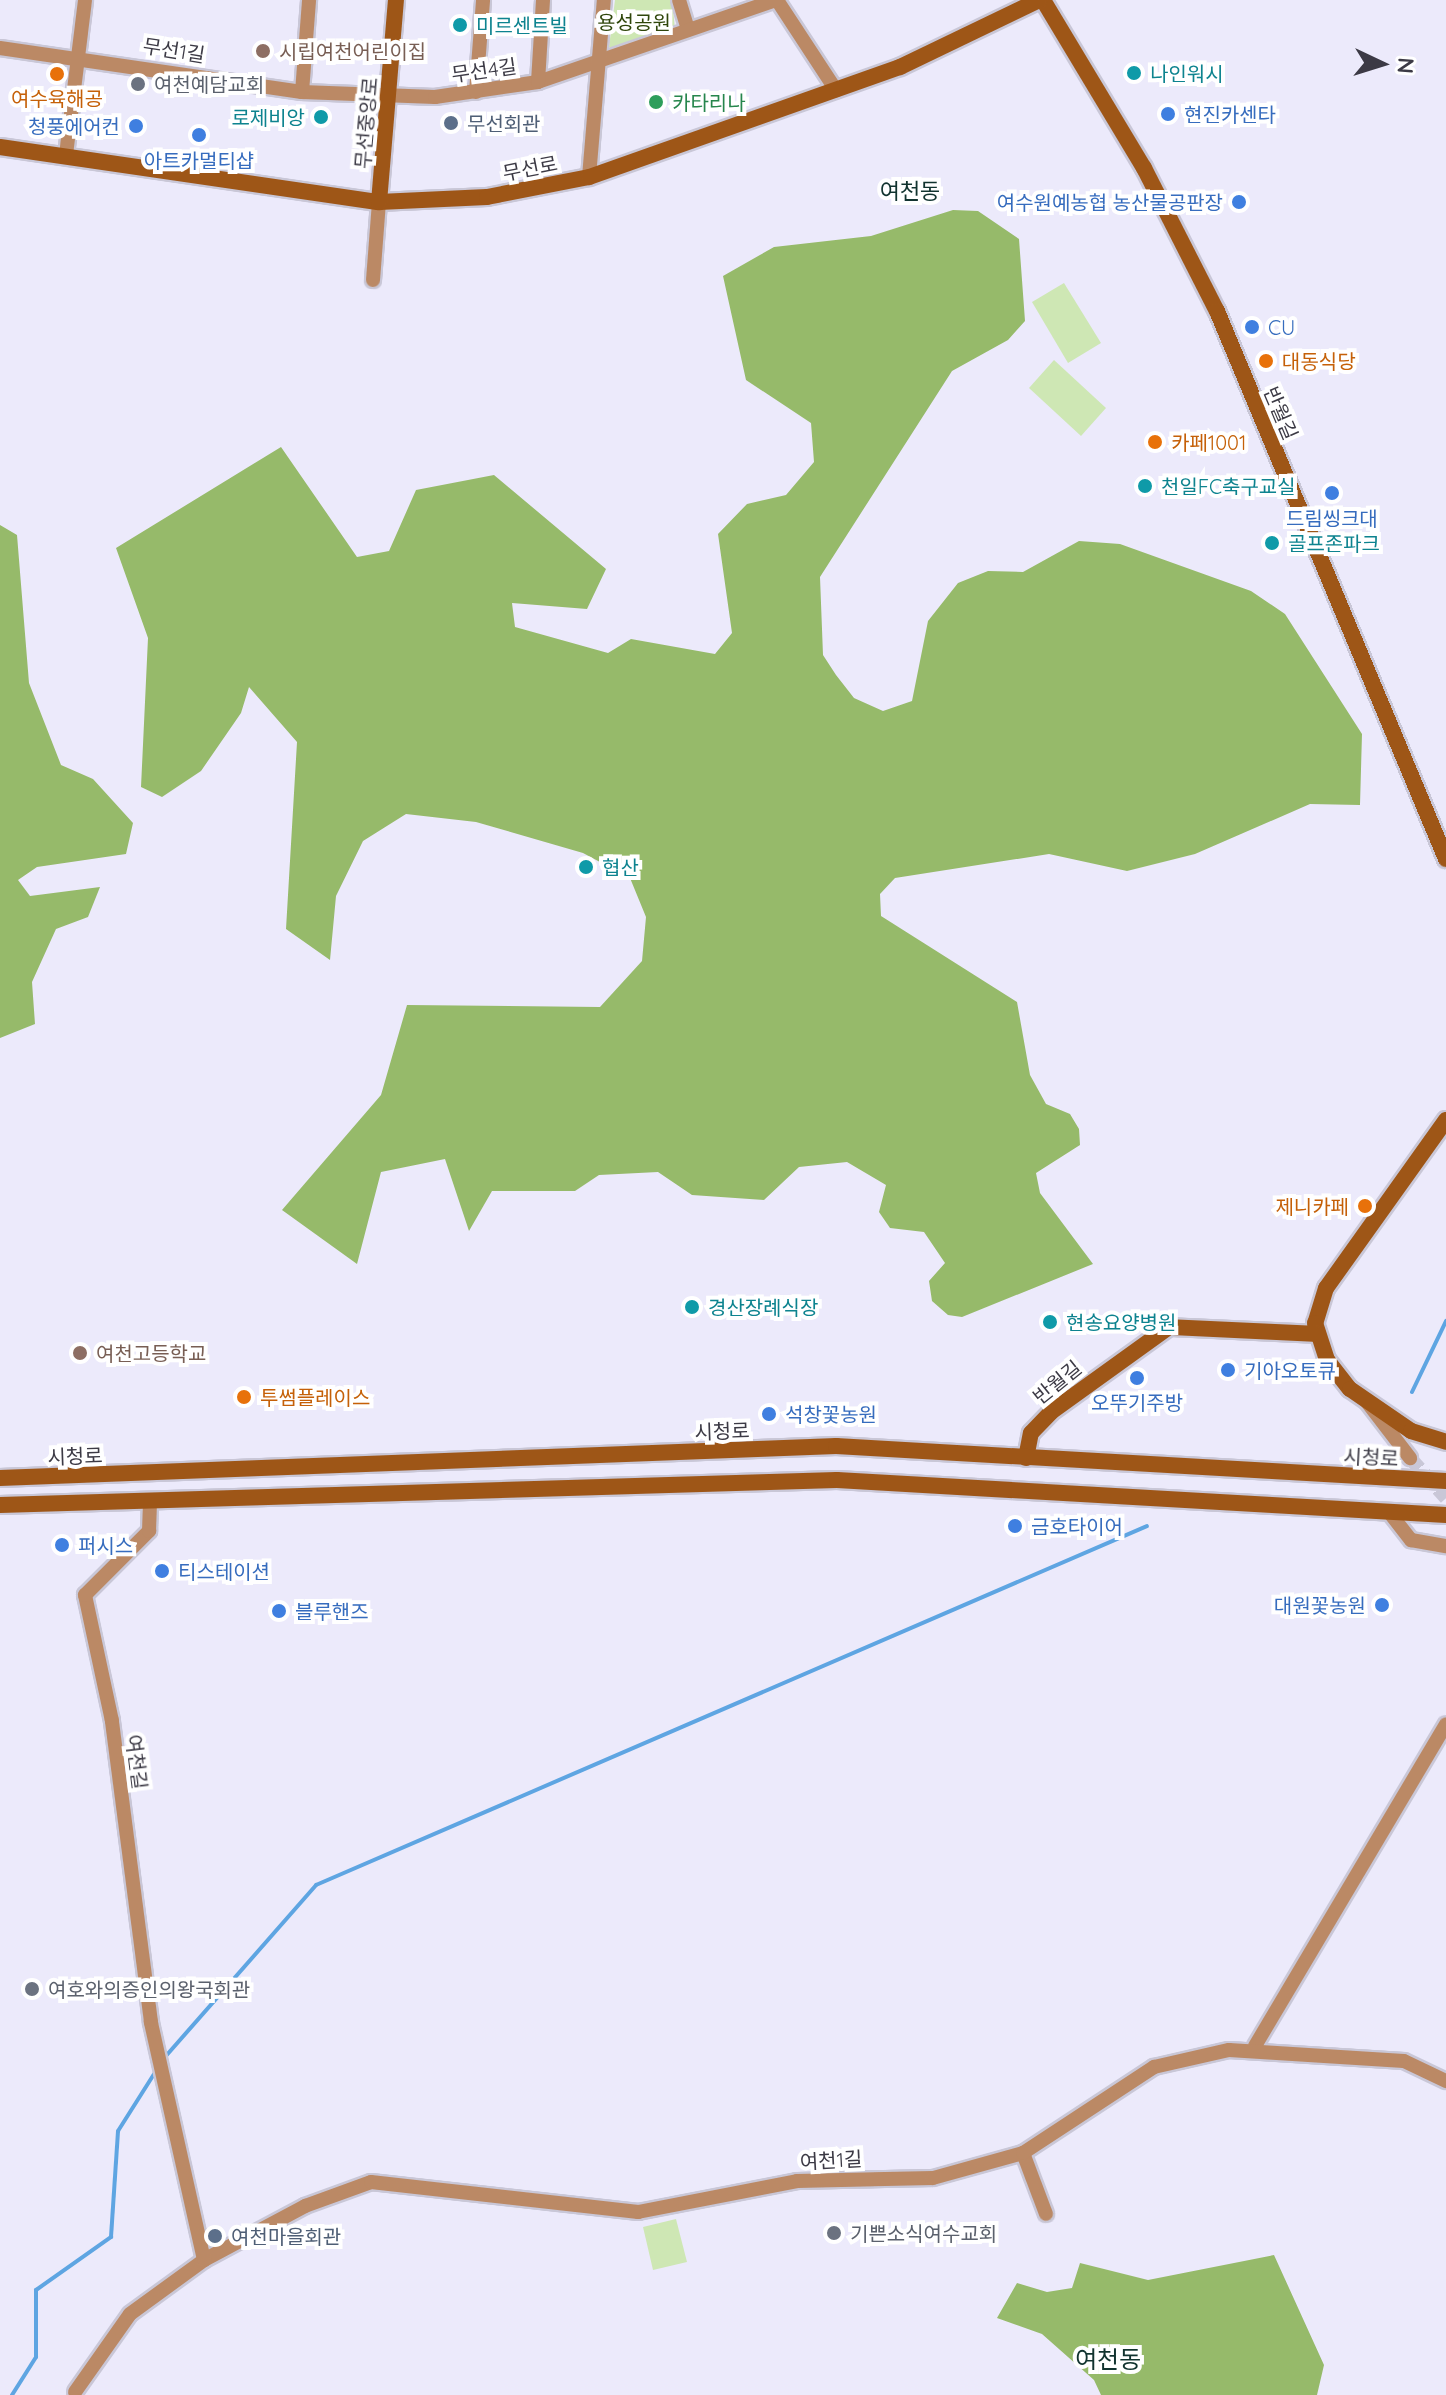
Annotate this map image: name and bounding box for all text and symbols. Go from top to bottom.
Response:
park label: 용성공원 [597,10,671,34]
place label: 미르센트빌 [476,13,568,37]
marker: 미르센트빌 [451,16,469,34]
north arrow [1342,24,1422,104]
street label: 무선1길 [141,33,207,67]
place label: 시립여천어린이집 [279,39,426,63]
marker: 시립여천어린이집 [254,42,272,60]
street label: 무선4길 [450,54,518,86]
text: N [1391,57,1420,75]
place label: 나인워시 [1150,61,1224,85]
marker: 나인워시 [1125,64,1143,82]
marker: 여수육해공 [48,65,66,83]
place label: 여천예담교회 [154,72,264,96]
marker: 여천예담교회 [129,75,147,93]
street label: 무선중앙로 [350,76,382,170]
place label: 여수육해공 [11,86,103,110]
place label: 카타리나 [672,90,746,114]
marker: 카타리나 [647,93,665,111]
place label: 현진카센타 [1184,102,1276,126]
place label: 로제비앙 [231,105,305,129]
marker: 현진카센타 [1159,105,1177,123]
marker: 로제비앙 [312,108,330,126]
place label: 무선회관 [467,111,541,135]
place label: 청풍에어컨 [28,114,120,138]
marker: 무선회관 [442,114,460,132]
marker: 청풍에어컨 [127,117,145,135]
marker: 아트카멀티샵 [190,126,208,144]
place label: 아트카멀티샵 [144,148,254,172]
street label: 무선로 [501,151,559,185]
district label: 여천동 [880,179,940,205]
place label: 여수원예농협 농산물공판장 [997,190,1223,214]
marker: 여수원예농협 농산물공판장 [1230,193,1248,211]
place label: CU [1268,315,1295,339]
marker: CU [1243,318,1261,336]
place label: 대동식당 [1282,349,1356,373]
marker: 대동식당 [1257,352,1275,370]
street label: 반월길 [1259,383,1303,443]
place label: 카페1001 [1171,430,1246,454]
marker: 카페1001 [1146,433,1164,451]
place label: 천일FC축구교실 [1161,474,1296,498]
marker: 천일FC축구교실 [1136,477,1154,495]
marker: 드림씽크대 [1323,484,1341,502]
place label: 드림씽크대 [1286,506,1378,530]
place label: 골프존파크 [1288,531,1380,555]
marker: 골프존파크 [1263,534,1281,552]
place label: 협산 [602,855,639,879]
marker: 협산 [577,858,595,876]
place label: 제니카페 [1275,1194,1349,1218]
marker: 제니카페 [1356,1197,1374,1215]
place label: 경산장례식장 [708,1295,818,1319]
marker: 경산장례식장 [683,1298,701,1316]
place label: 현송요양병원 [1066,1310,1176,1334]
marker: 현송요양병원 [1041,1313,1059,1331]
place label: 여천고등학교 [96,1341,206,1365]
marker: 여천고등학교 [71,1344,89,1362]
street label: 반월길 [1028,1355,1086,1409]
place label: 기아오토큐 [1244,1358,1336,1382]
marker: 기아오토큐 [1219,1361,1237,1379]
marker: 오뚜기주방 [1128,1369,1146,1387]
place label: 투썸플레이스 [260,1385,370,1409]
marker: 투썸플레이스 [235,1388,253,1406]
place label: 오뚜기주방 [1091,1390,1183,1414]
place label: 석창꽃농원 [785,1402,877,1426]
marker: 석창꽃농원 [760,1405,778,1423]
street label: 시청로 [694,1418,750,1444]
street label: 시청로 [47,1443,103,1469]
street label: 시청로 [1343,1444,1399,1470]
place label: 금호타이어 [1031,1514,1123,1538]
marker: 금호타이어 [1006,1517,1024,1535]
place label: 퍼시스 [78,1533,133,1557]
marker: 퍼시스 [53,1536,71,1554]
place label: 티스테이션 [178,1559,270,1583]
marker: 티스테이션 [153,1562,171,1580]
place label: 대원꽃농원 [1274,1593,1366,1617]
marker: 대원꽃농원 [1373,1596,1391,1614]
place label: 블루핸즈 [295,1599,369,1623]
marker: 블루핸즈 [270,1602,288,1620]
street label: 여천길 [122,1733,152,1791]
place label: 여호와의증인의왕국회관 [48,1977,250,2001]
marker: 여호와의증인의왕국회관 [23,1980,41,1998]
street label: 여천1길 [799,2146,863,2174]
place label: 기쁜소식여수교회 [850,2221,997,2245]
place label: 여천마을회관 [231,2224,341,2248]
marker: 기쁜소식여수교회 [825,2224,843,2242]
marker: 여천마을회관 [206,2227,224,2245]
district label: 여천동 [1075,2346,1141,2374]

